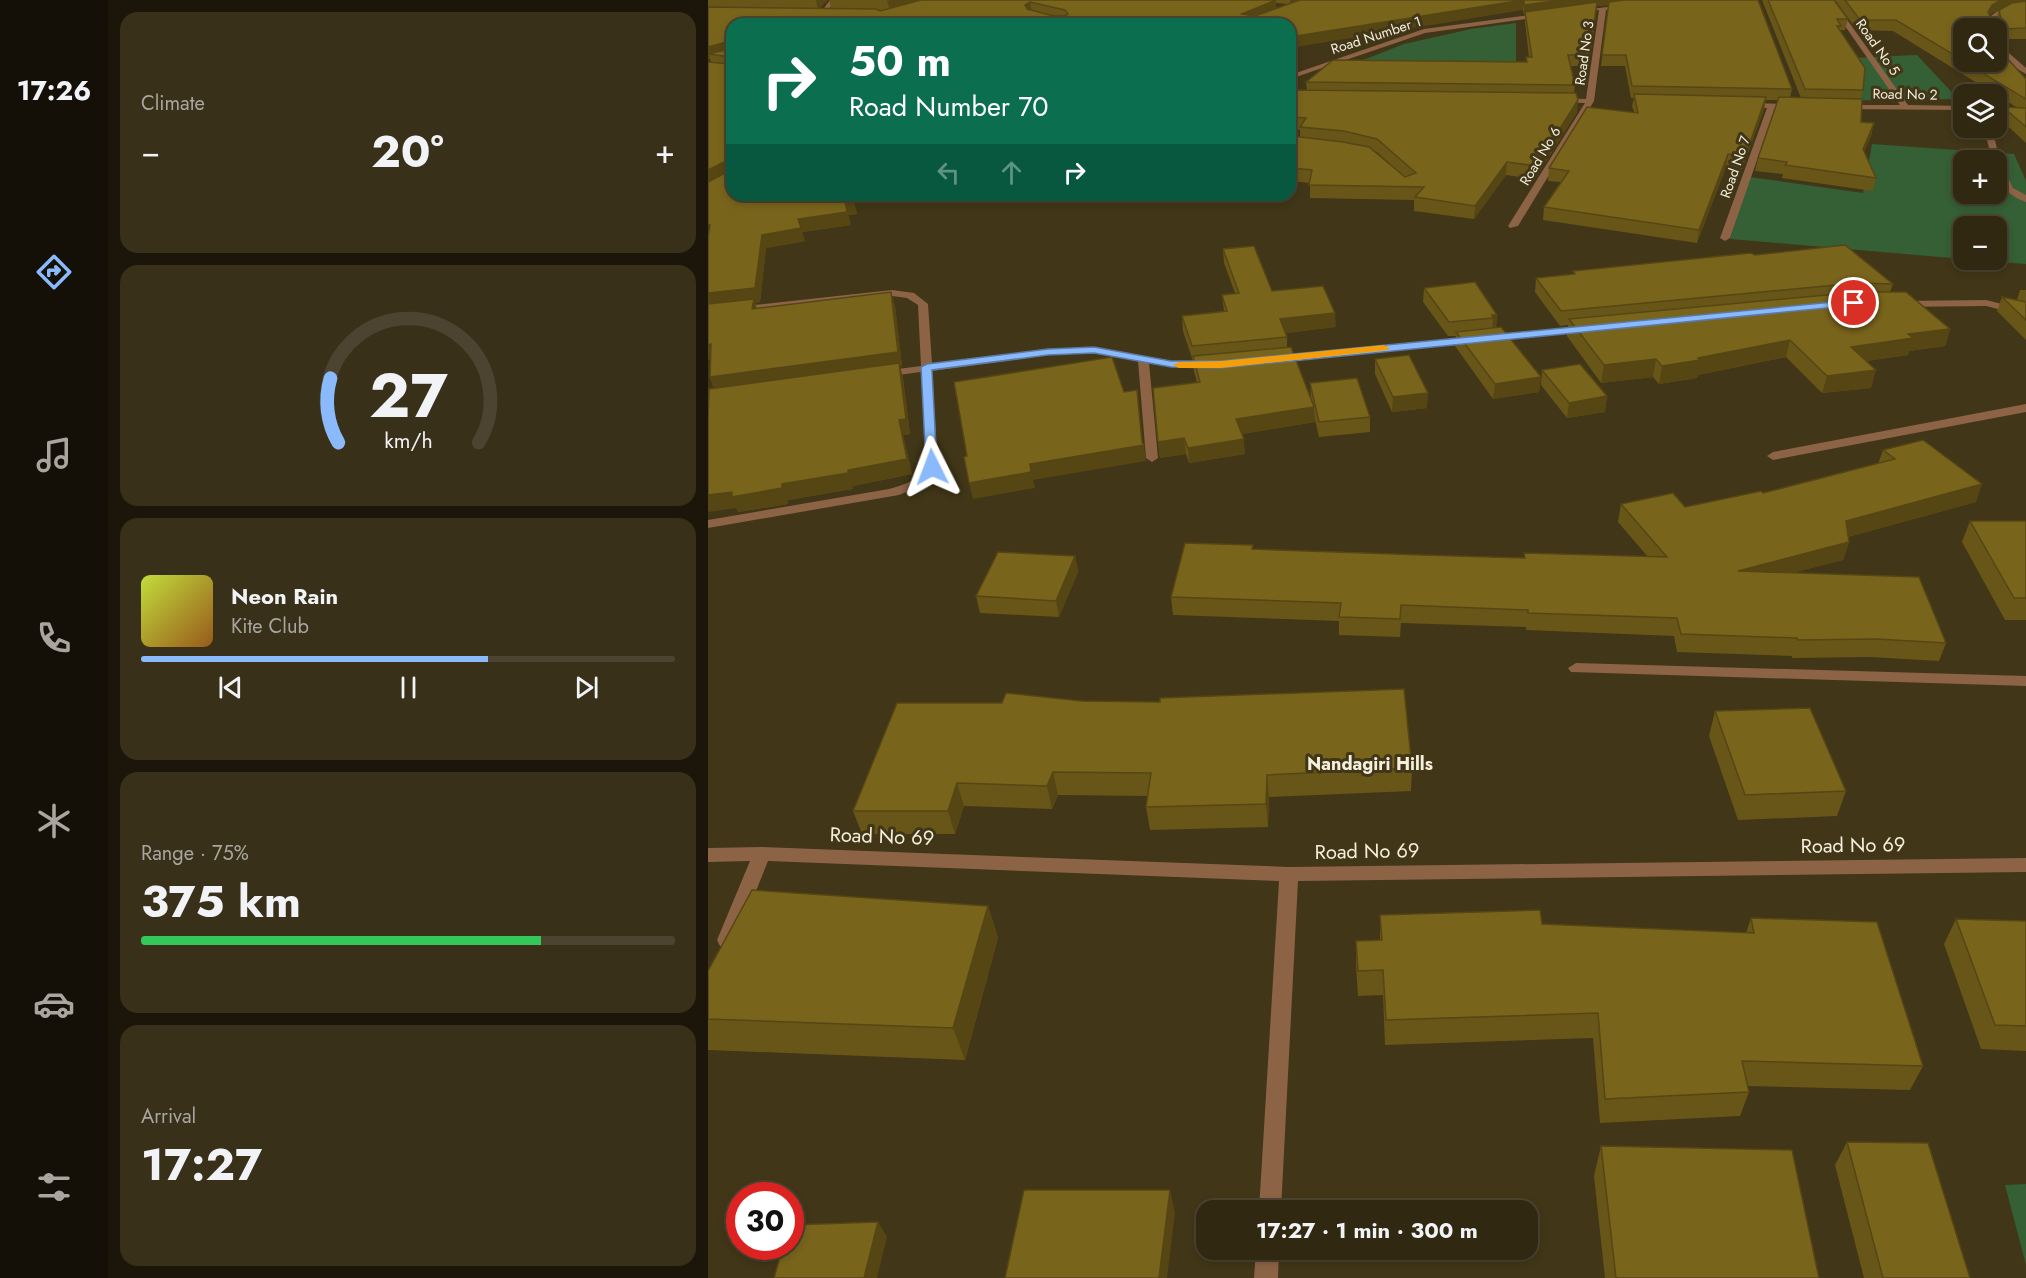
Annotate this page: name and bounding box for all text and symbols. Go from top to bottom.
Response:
street label: Road Number 1 [1328,11,1424,59]
street label: Road No 5 [1851,15,1905,79]
map controls [1953,18,2007,270]
button: search [1953,18,2007,72]
street label: Road No 3 [1570,19,1598,86]
text: 50 m [849,31,951,92]
icon: right [750,42,828,120]
text: 17:26 [17,71,91,110]
street label: Road No 2 [1872,83,1938,105]
button: layers [1953,84,2007,138]
text: Road Number 70 [849,87,1049,126]
text: Climate [141,89,205,118]
text: 20° [371,119,444,184]
street label: Road No 6 [1515,123,1565,189]
text: − [141,128,160,175]
text: + [655,128,675,175]
street label: Road No 7 [1715,133,1755,201]
button: + [1953,150,2007,204]
icon: left [932,156,965,189]
icon: ahead [995,156,1028,189]
icon: right [1058,156,1091,189]
button: − [1953,216,2007,270]
icon: directions [33,251,75,293]
pin [1828,277,1879,328]
icon: arrive [1837,286,1870,319]
text: 27 [369,350,448,440]
text: km/h [384,425,432,456]
icon: music [33,434,75,476]
position arrow [900,435,964,499]
text: Neon Rain [231,580,338,612]
text: Kite Club [231,612,309,641]
icon: phone [33,617,75,659]
icon: previous [214,671,247,704]
icon: pause [392,671,425,704]
icon: next [570,671,603,704]
district label: Nandagiri Hills [1307,751,1433,777]
icon: climate [33,800,75,842]
street label: Road No 69 [829,820,935,853]
street label: Road No 69 [1800,830,1906,861]
street label: Road No 69 [1314,836,1420,867]
text: Range · 75% [141,839,249,868]
text: 375 km [141,869,301,934]
icon: car [33,983,75,1025]
text: Arrival [141,1102,196,1131]
text: 17:27 [141,1132,262,1197]
icon: filters [33,1166,75,1208]
speed limit sign: 30 [726,1182,804,1260]
text: 17:27 · 1 min · 300 m [1256,1214,1478,1246]

